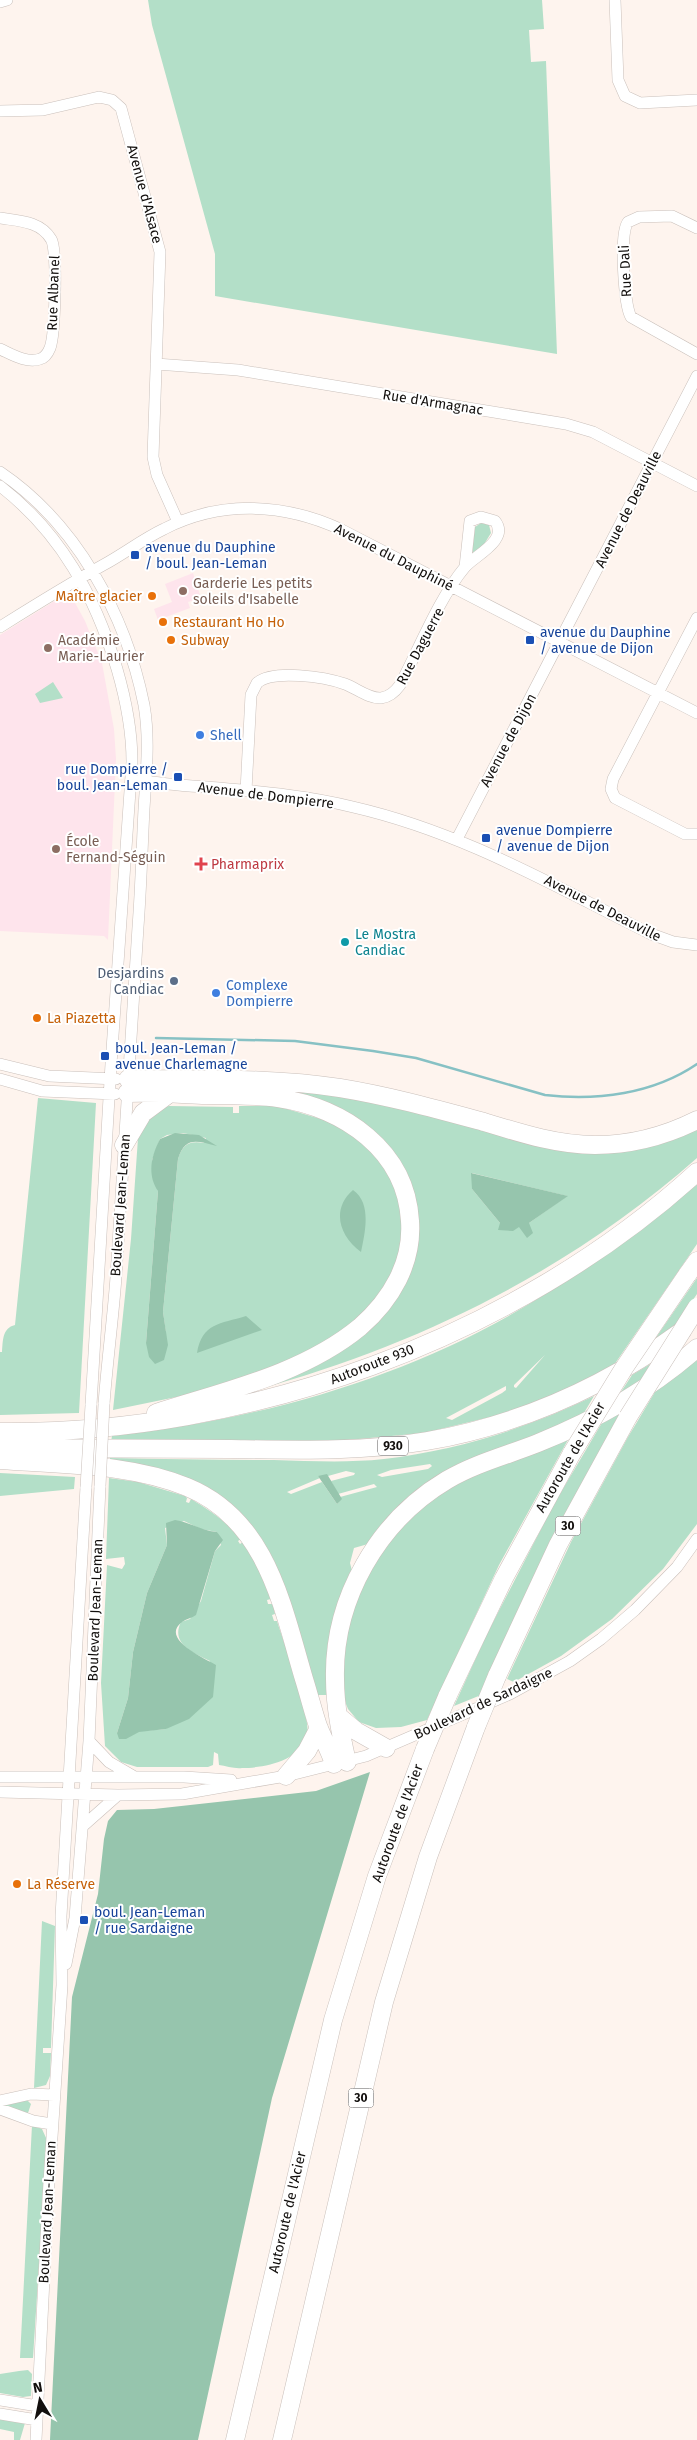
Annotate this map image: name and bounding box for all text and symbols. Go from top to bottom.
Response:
street label: Avenue d'Alsace [123,143,166,245]
street label: Rue Dali [616,244,635,298]
street label: Rue Albanel [44,255,63,331]
street label: Rue d'Armagnac [381,386,485,419]
street label: Avenue de Deauville [592,448,665,570]
street label: Avenue du Dauphiné [331,520,456,595]
place label: avenue du Dauphine / boul. Jean-Leman [145,539,276,572]
marker: avenue du Dauphine / boul. Jean-Leman [129,549,141,561]
place label: Garderie Les petits soleils d'Isabelle [193,575,313,608]
marker: Garderie Les petits soleils d'Isabelle [177,585,189,597]
place label: Maître glacier [56,588,143,605]
marker: Maître glacier [146,590,158,602]
street label: Rue Daguerre [393,605,448,688]
place label: Restaurant Ho Ho [173,614,285,631]
marker: Restaurant Ho Ho [157,616,169,628]
place label: avenue du Dauphine / avenue de Dijon [540,624,671,657]
place label: Académie Marie-Laurier [58,632,145,665]
place label: Subway [181,632,229,649]
marker: Subway [165,634,177,646]
marker: avenue du Dauphine / avenue de Dijon [524,634,536,646]
marker: Académie Marie-Laurier [42,642,54,654]
street label: Avenue de Dijon [477,691,540,790]
place label: Shell [210,727,242,744]
marker: Shell [194,729,206,741]
place label: rue Dompierre / boul. Jean-Leman [57,761,168,794]
marker: rue Dompierre / boul. Jean-Leman [172,771,184,783]
street label: Avenue de Dompierre [197,779,335,812]
place label: avenue Dompierre / avenue de Dijon [496,822,613,855]
place label: École Fernand-Séguin [66,832,166,866]
marker: avenue Dompierre / avenue de Dijon [480,832,492,844]
marker: École Fernand-Séguin [50,843,62,855]
place label: Pharmaprix [211,856,284,873]
marker: Pharmaprix [195,858,207,870]
street label: Avenue de Deauville [542,872,664,945]
place label: Le Mostra Candiac [355,926,416,959]
marker: Le Mostra Candiac [339,936,351,948]
place label: Desjardins Candiac [97,965,164,998]
marker: Desjardins Candiac [168,975,180,987]
place label: Complexe Dompierre [226,977,293,1010]
marker: Complexe Dompierre [210,987,222,999]
place label: La Piazetta [47,1010,116,1027]
marker: La Piazetta [31,1012,43,1024]
place label: boul. Jean-Leman / avenue Charlemagne [115,1040,248,1073]
marker: boul. Jean-Leman / avenue Charlemagne [99,1050,111,1062]
street label: Boulevard Jean-Leman [107,1133,134,1277]
street label: Autoroute 930 [328,1341,417,1388]
street label: Autoroute de l'Acier [532,1399,609,1515]
road number: 930 [378,1436,408,1455]
road number: 30 [556,1516,580,1535]
street label: Boulevard Jean-Leman [85,1538,106,1682]
street label: Boulevard de Sardaigne [411,1664,555,1743]
street label: Autoroute de l'Acier [368,1761,427,1885]
place label: La Réserve [27,1876,95,1893]
marker: La Réserve [11,1878,23,1890]
place label: boul. Jean-Leman / rue Sardaigne [94,1904,205,1937]
marker: boul. Jean-Leman / rue Sardaigne [78,1914,90,1926]
road number: 30 [348,2088,374,2108]
street label: Boulevard Jean-Leman [35,2140,60,2284]
street label: Autoroute de l'Acier [265,2149,310,2275]
north arrow [15,2375,65,2425]
text: N [32,2379,44,2397]

